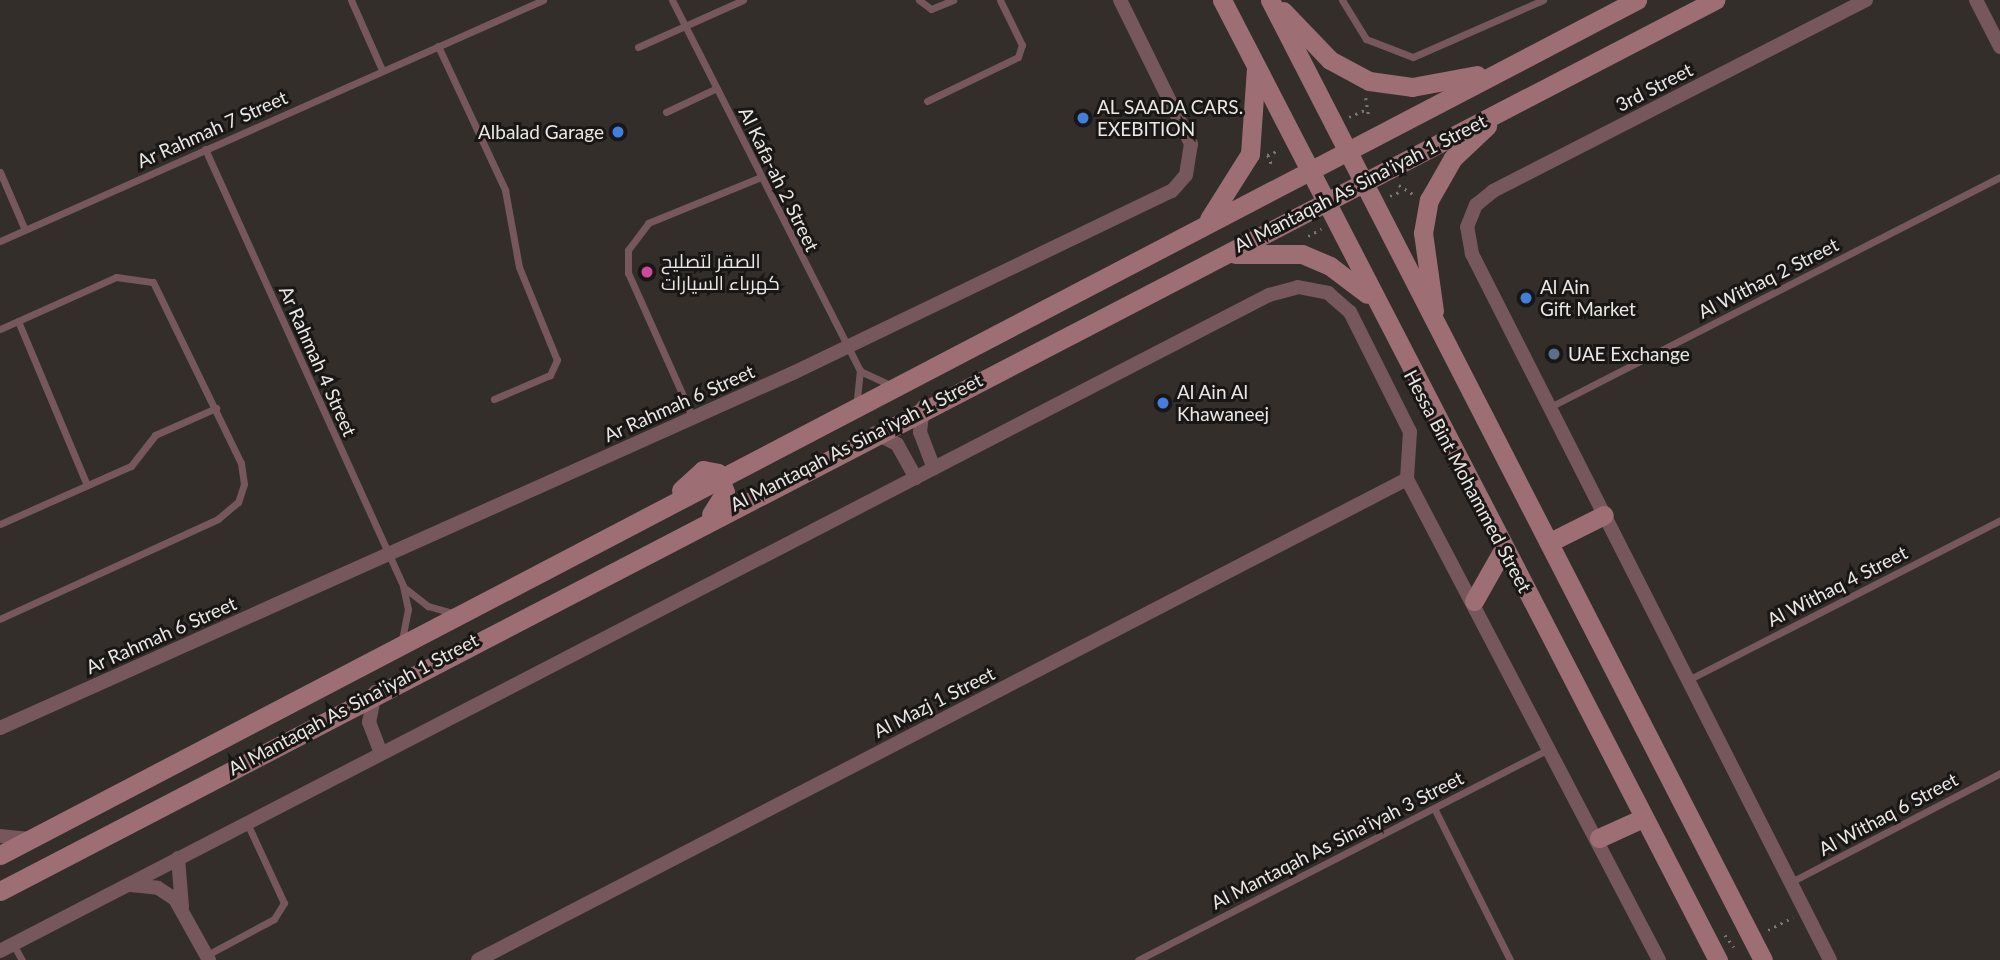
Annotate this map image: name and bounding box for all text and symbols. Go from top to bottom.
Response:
street label: 3rd Street [1612,58,1696,116]
street label: Ar Rahmah 7 Street [133,85,291,173]
place label: AL SAADA CARS. EXEBITION [1097,96,1244,140]
street label: Al Kafa-ah 2 Street [734,103,824,255]
street label: Al Mantaqah As Sina'iyah 1 Street [1230,109,1490,257]
marker: AL SAADA CARS. EXEBITION [1075,110,1091,126]
place label: Albalad Garage [478,121,604,143]
marker: Albalad Garage [610,124,626,140]
street label: Al Withaq 2 Street [1694,233,1842,323]
place label: الصقر لتصليح كهرباء السيارات [661,250,780,294]
marker: الصقر لتصليح كهرباء السيارات [639,264,655,280]
place label: Al Ain Gift Market [1540,276,1636,320]
street label: Ar Rahmah 4 Street [274,282,362,440]
marker: Al Ain Gift Market [1518,290,1534,306]
place label: UAE Exchange [1568,343,1690,365]
marker: UAE Exchange [1546,346,1562,362]
street label: Ar Rahmah 6 Street [600,359,758,447]
street label: Hessa Bint Mohammed Street [1400,366,1536,596]
street label: Al Mantaqah As Sina'iyah 1 Street [726,368,986,516]
place label: Al Ain Al Khawaneej [1177,381,1269,425]
marker: Al Ain Al Khawaneej [1155,395,1171,411]
street label: Al Withaq 4 Street [1763,541,1911,631]
street label: Ar Rahmah 6 Street [82,591,240,679]
street label: Al Mantaqah As Sina'iyah 1 Street [224,628,482,780]
street label: Al Mazj 1 Street [870,662,998,742]
street label: Al Mantaqah As Sina'iyah 3 Street [1207,766,1467,914]
street label: Al Withaq 6 Street [1814,768,1962,860]

